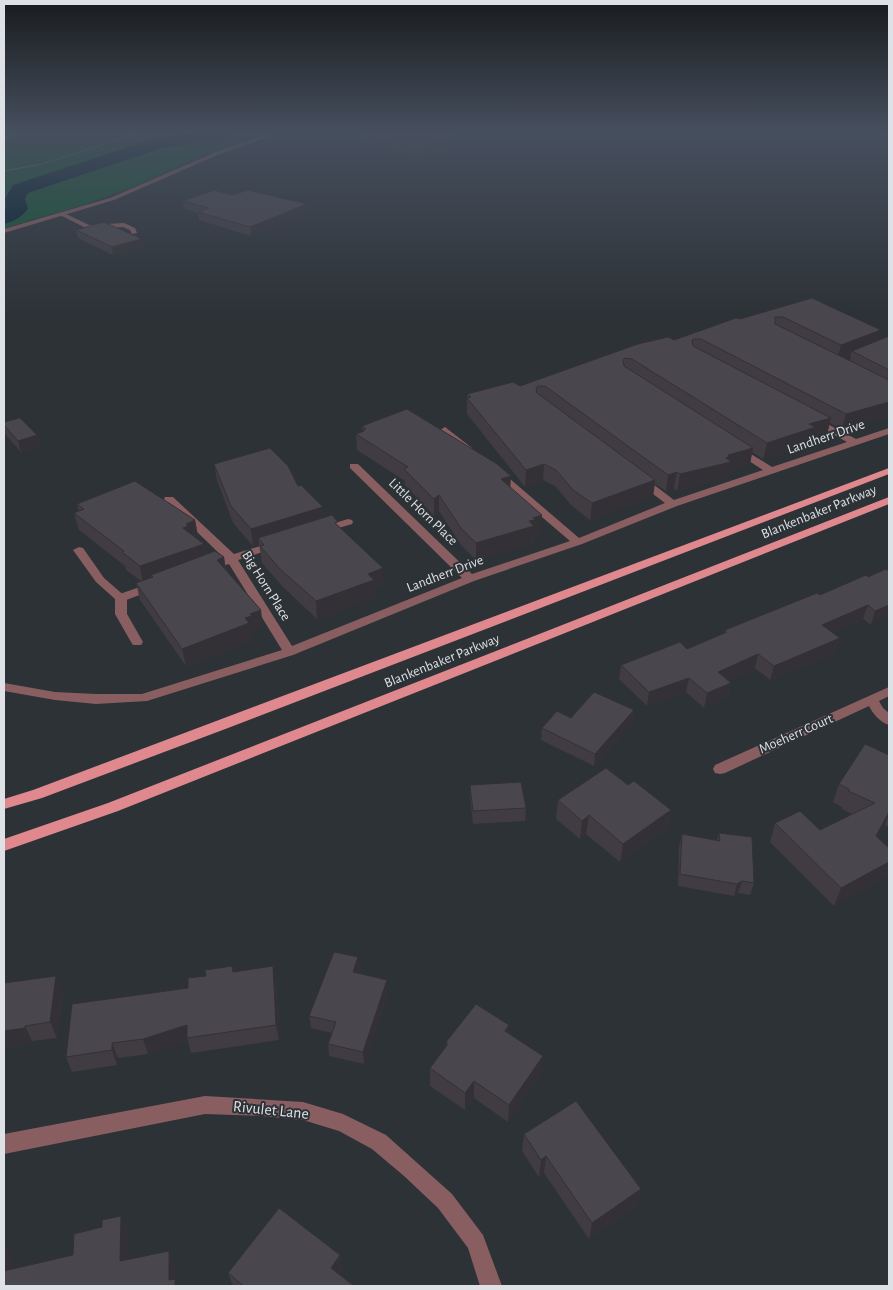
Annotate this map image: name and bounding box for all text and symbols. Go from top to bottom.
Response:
street label: Landherr Drive [786,417,866,457]
street label: Little Horn Place [386,476,460,548]
street label: Blankenbaker Parkway [759,482,879,542]
street label: Big Horn Place [239,549,293,623]
street label: Landherr Drive [405,553,485,595]
street label: Blankenbaker Parkway [382,631,502,691]
street label: Moeherr Court [757,711,835,756]
street label: Rivulet Lane [232,1098,310,1122]

